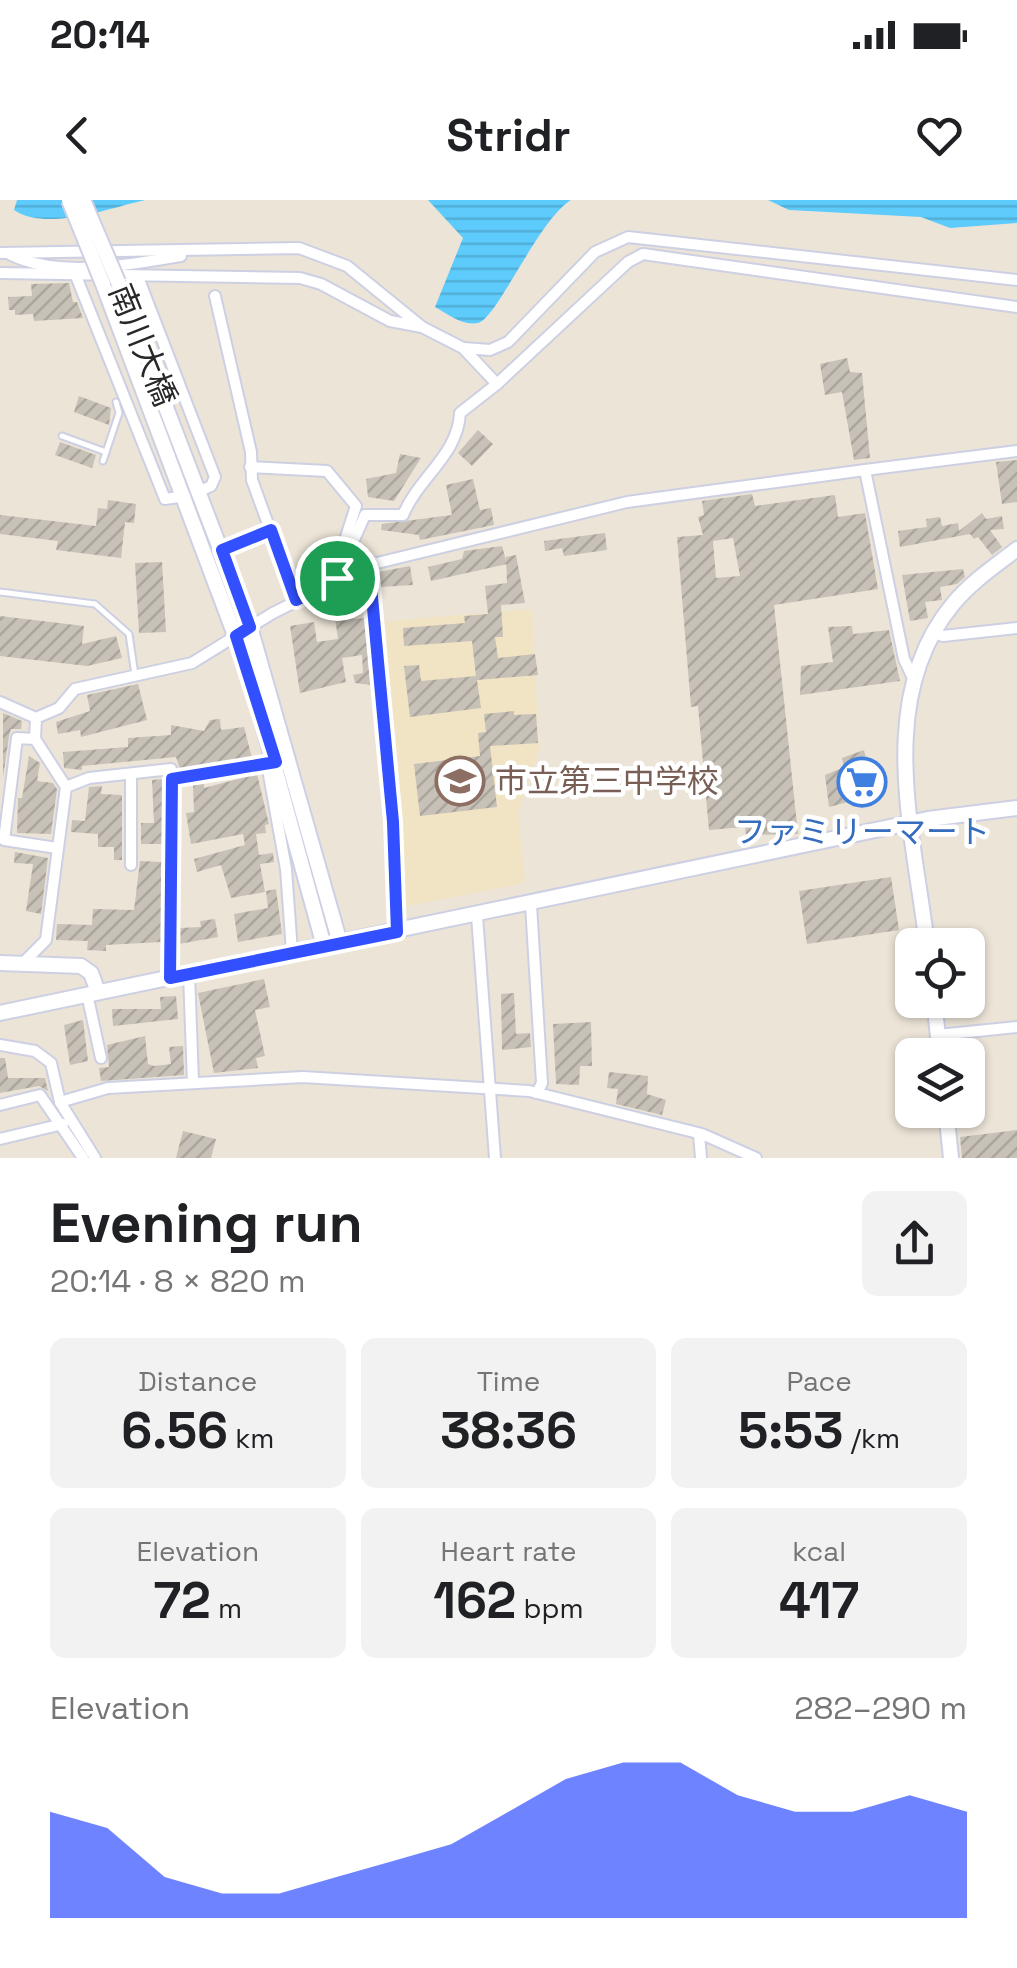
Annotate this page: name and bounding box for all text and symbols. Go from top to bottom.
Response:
text: 20:14 [50,11,150,59]
text: Stridr [446,107,571,164]
icon: back [50,108,105,163]
icon: heart [912,108,967,163]
street label: 南川大橋 [100,278,186,412]
pin [295,536,380,621]
icon: arrive [310,551,365,606]
school or university icon: 市立第三中学校 [434,755,486,807]
supermarket icon: ファミリーマート [836,756,888,808]
place label: 市立第三中学校 [495,761,719,801]
place label: ファミリーマート [734,812,990,852]
map controls [895,928,985,1128]
button: locate [895,928,985,1018]
button: layers [895,1038,985,1128]
text: Evening run [50,1188,363,1258]
button: share [862,1191,967,1296]
text: 20:14 · 8 × 820 m [50,1261,305,1301]
text: Distance [138,1363,257,1399]
text: Time [477,1363,540,1399]
text: Pace [786,1363,852,1399]
text: 6.56 [121,1399,228,1463]
text: 38:36 [440,1399,577,1463]
text: 5:53 [738,1399,843,1463]
text: km [228,1420,274,1456]
text: /km [843,1420,900,1456]
text: Elevation [136,1533,259,1569]
text: Heart rate [441,1533,576,1569]
text: kcal [792,1533,846,1569]
text: 72 [154,1569,211,1633]
text: 162 [433,1569,516,1633]
text: 417 [779,1569,859,1633]
text: m [211,1590,242,1626]
text: bpm [516,1590,584,1626]
text: Elevation [50,1688,190,1728]
text: 282–290 m [794,1688,967,1728]

